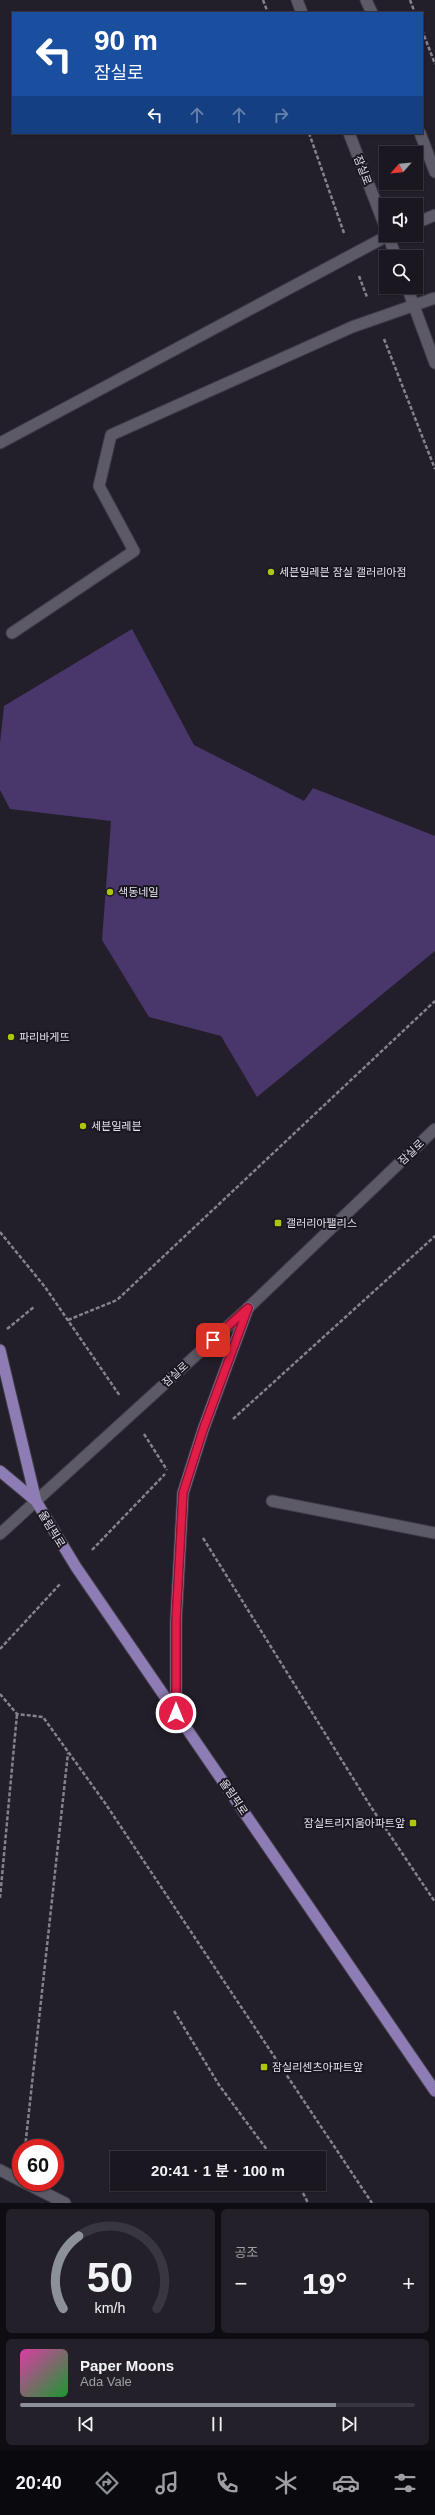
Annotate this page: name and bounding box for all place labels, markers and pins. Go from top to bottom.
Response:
place label: 세븐일레븐 잠실 갤러리아점 [279,566,407,578]
marker: 세븐일레븐 잠실 갤러리아점 [266,567,276,577]
place label: 색동네일 [118,886,158,898]
marker: 색동네일 [105,887,115,897]
place label: 파리바게뜨 [19,1031,70,1043]
marker: 파리바게뜨 [6,1032,16,1042]
place label: 세븐일레븐 [91,1120,142,1132]
marker: 세븐일레븐 [78,1121,88,1131]
place label: 갤러리아팰리스 [286,1217,357,1229]
marker: 갤러리아팰리스 [273,1218,283,1228]
pin [196,1323,230,1357]
place label: 잠실트리지움아파트앞 [304,1817,405,1829]
marker: 잠실트리지움아파트앞 [408,1818,418,1828]
place label: 잠실리센츠아파트앞 [272,2061,363,2073]
marker: 잠실리센츠아파트앞 [259,2062,269,2072]

